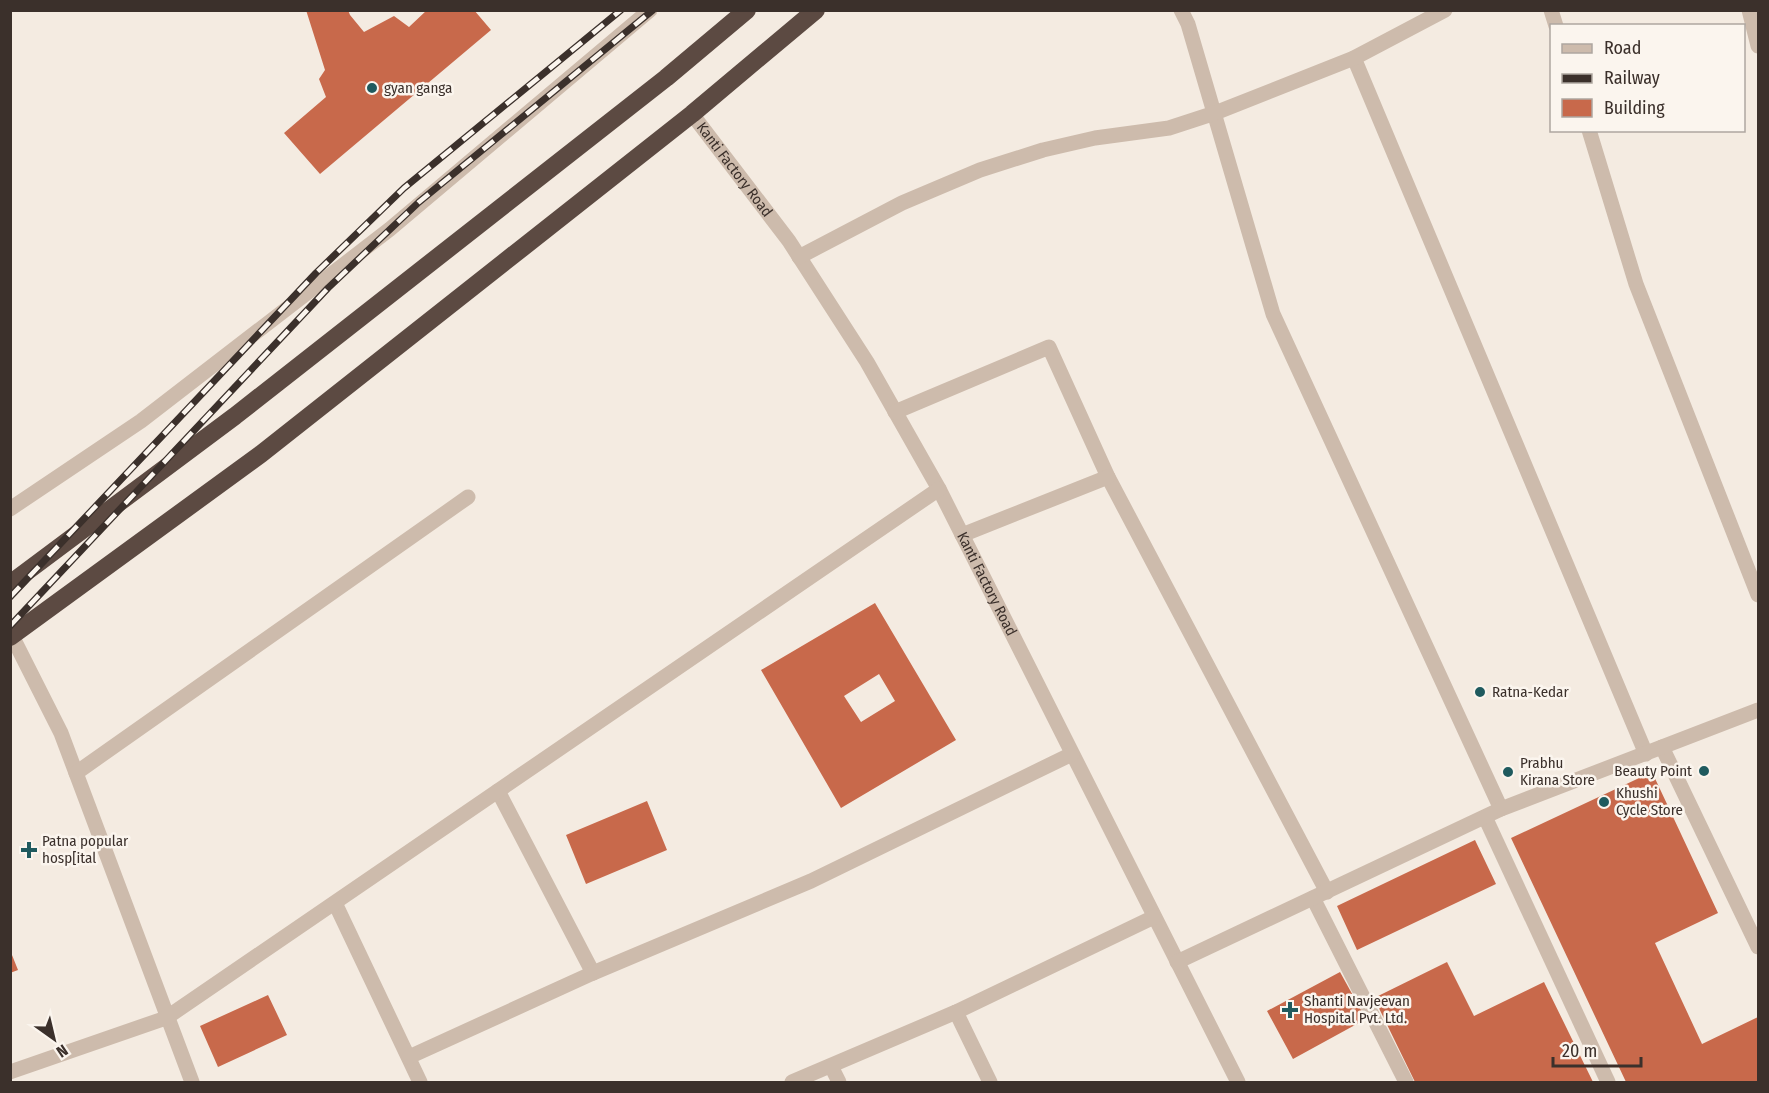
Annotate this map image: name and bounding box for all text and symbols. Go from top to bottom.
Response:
legend [1550,24,1745,132]
text: Road [1604,37,1641,59]
text: Railway [1604,67,1660,89]
place label: gyan ganga [384,79,452,97]
marker: gyan ganga [365,81,379,95]
text: Building [1604,97,1665,119]
street label: Kanti Factory Road [693,119,776,220]
street label: Kanti Factory Road [953,529,1021,639]
place label: Ratna-Kedar [1492,683,1569,701]
marker: Ratna-Kedar [1473,685,1487,699]
place label: Prabhu Kirana Store [1520,754,1595,789]
place label: Beauty Point [1614,762,1692,780]
marker: Beauty Point [1697,764,1711,778]
marker: Prabhu Kirana Store [1501,765,1515,779]
place label: Khushi Cycle Store [1616,784,1683,819]
marker: Khushi Cycle Store [1597,795,1611,809]
place label: Patna popular hosp[ital [42,832,129,867]
marker: Patna popular hosp[ital [20,841,38,859]
place label: Shanti Navjeevan Hospital Pvt. Ltd. [1304,992,1410,1027]
marker: Shanti Navjeevan Hospital Pvt. Ltd. [1281,1001,1299,1019]
north arrow [24,1009,84,1069]
scale bar [1553,1030,1642,1068]
text: N [53,1040,71,1062]
text: 20 m [1562,1040,1597,1062]

